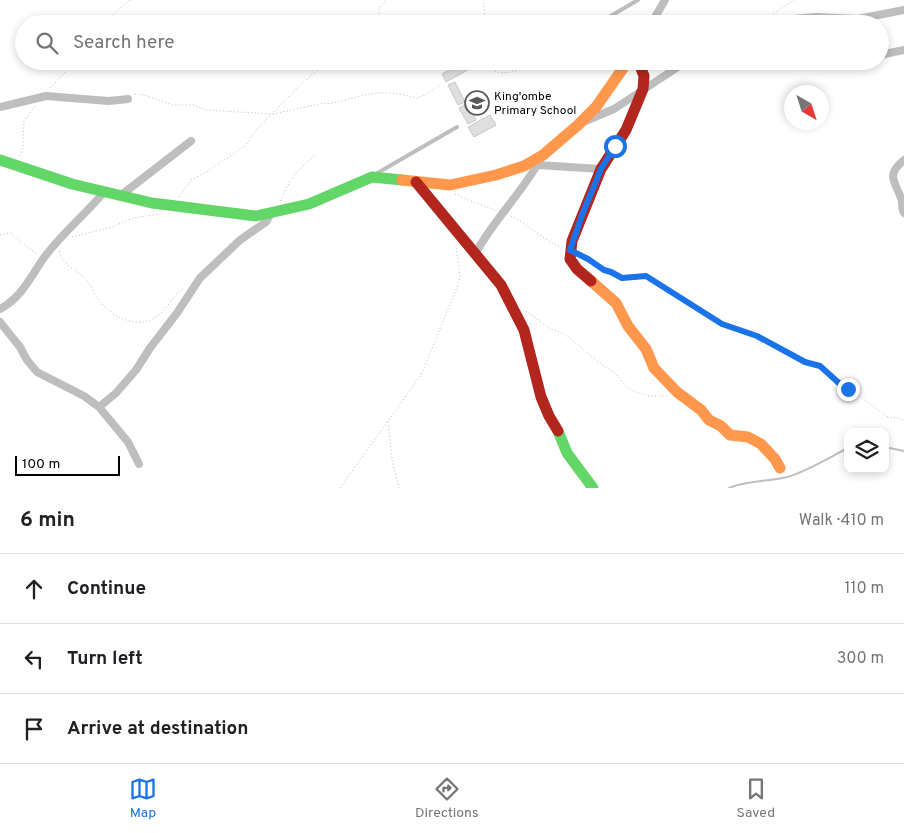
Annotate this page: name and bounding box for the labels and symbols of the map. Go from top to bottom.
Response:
north arrow [784,85,829,130]
place label: King'ombe Primary School [494,89,577,119]
school or university icon: King'ombe Primary School [464,90,490,116]
route start [604,135,627,158]
route end [837,378,860,401]
scale bar [15,453,120,476]

